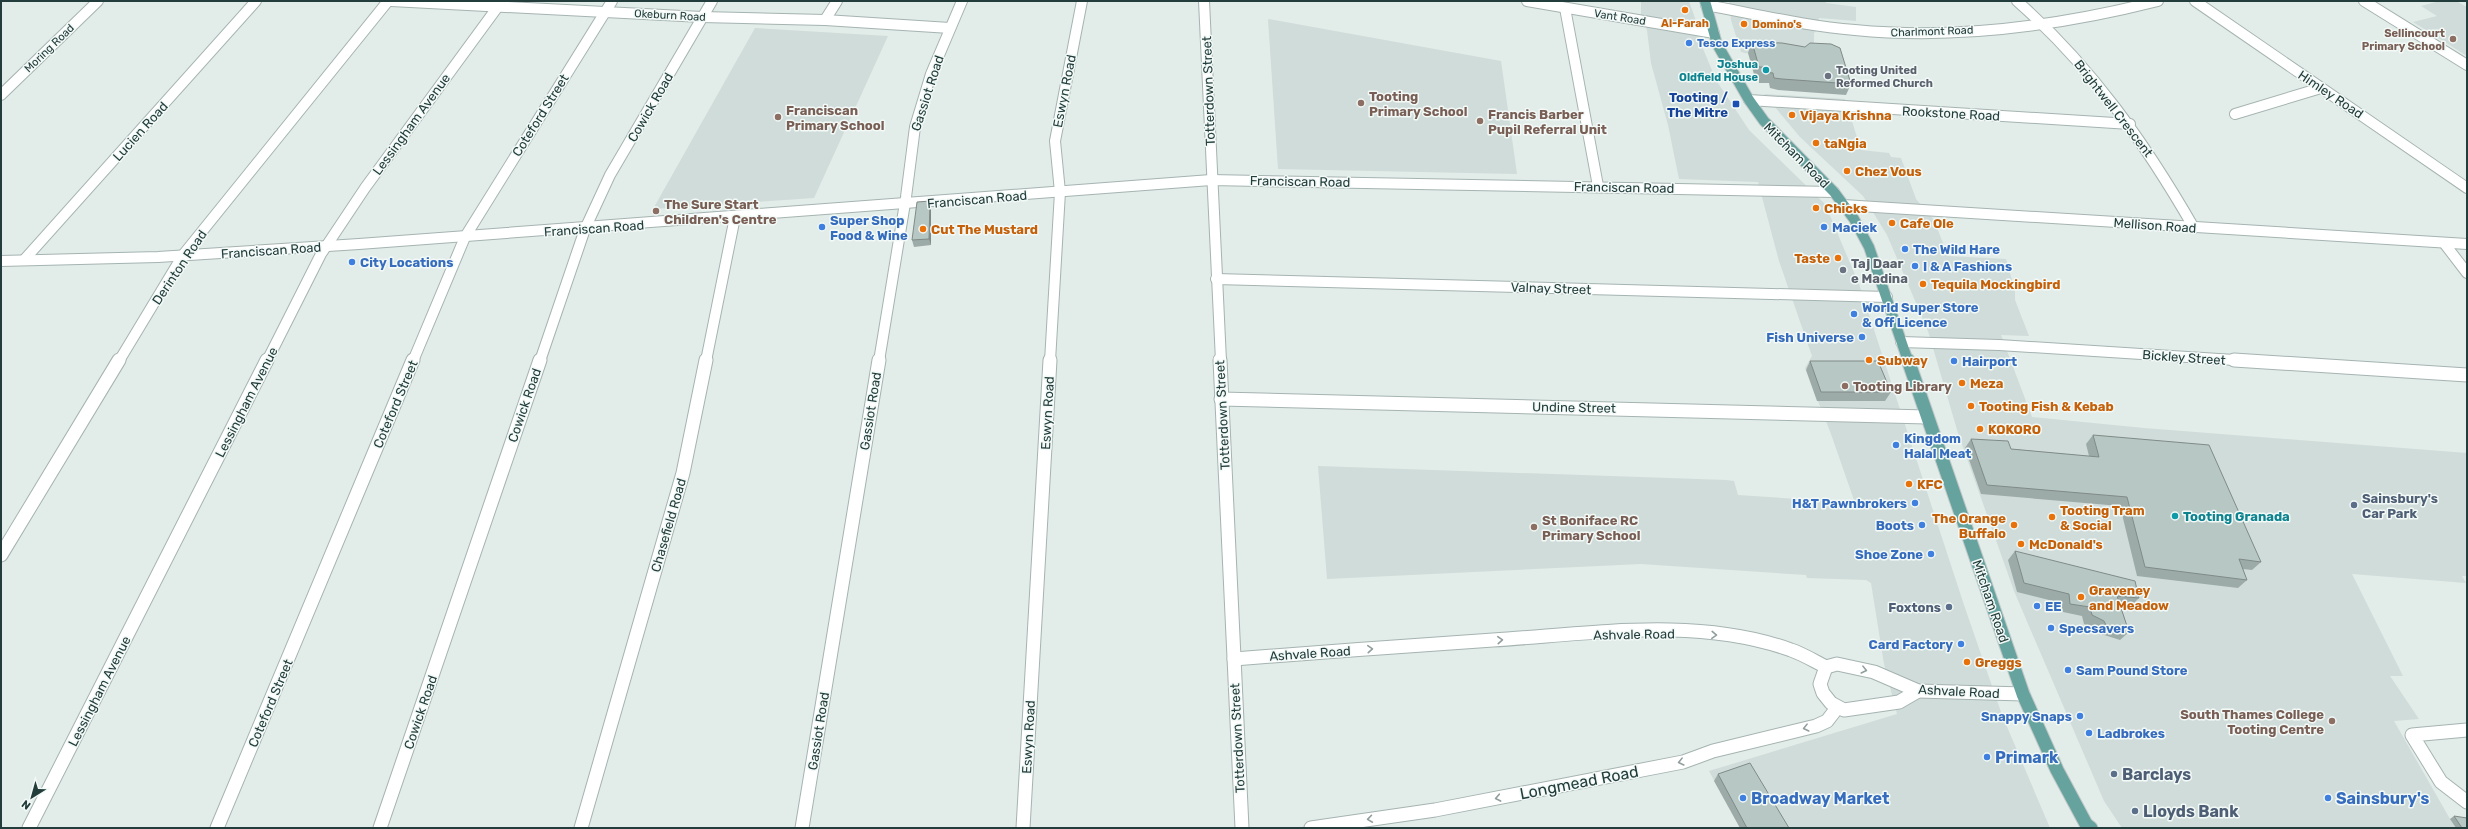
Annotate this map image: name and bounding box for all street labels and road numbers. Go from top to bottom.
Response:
street label: Okeburn Road [634,7,706,24]
street label: Vant Road [1593,7,1647,28]
street label: Moring Road [22,21,77,75]
street label: Charlmont Road [1890,24,1974,39]
street label: Totterdown Street [1199,36,1218,146]
street label: Gassiot Road [908,53,947,133]
street label: Eswyn Road [1050,53,1079,129]
street label: Brightwell Crescent [2070,57,2156,160]
street label: Himley Road [2295,67,2366,122]
street label: Cowick Road [625,70,676,144]
street label: Lessingham Avenue [370,71,454,178]
street label: Coteford Street [509,71,572,159]
street label: Lucien Road [110,99,171,164]
street label: Rookstone Road [1902,103,2000,124]
street label: Mitcham Road [1761,120,1832,191]
street label: Franciscan Road [1250,173,1350,190]
street label: Franciscan Road [1574,179,1674,196]
street label: Franciscan Road [926,188,1028,211]
street label: Mellison Road [2113,215,2197,236]
street label: Franciscan Road [543,218,645,239]
street label: Derinton Road [149,227,210,307]
street label: Franciscan Road [220,240,322,261]
street label: Valnay Street [1510,280,1592,297]
street label: Lessingham Avenue [212,345,282,460]
street label: Bickley Street [2142,347,2226,368]
street label: Coteford Street [370,358,421,450]
street label: Totterdown Street [1212,360,1233,470]
street label: Cowick Road [505,366,544,444]
street label: Gassiot Road [857,371,884,451]
street label: Eswyn Road [1038,376,1057,450]
street label: Undine Street [1532,399,1616,416]
street label: Chasefield Road [648,476,689,574]
street label: Mitcham Road [1969,558,2012,644]
street label: Ashvale Road [1593,626,1675,643]
street label: Lessingham Avenue [65,634,135,749]
street label: Ashvale Road [1269,643,1351,664]
street label: Coteford Street [245,657,296,749]
street label: Cowick Road [401,673,440,751]
street label: Ashvale Road [1918,682,2000,701]
street label: Totterdown Street [1227,683,1248,793]
street label: Gassiot Road [805,691,832,771]
street label: Eswyn Road [1019,700,1038,774]
street label: Longmead Road [1518,762,1640,803]

